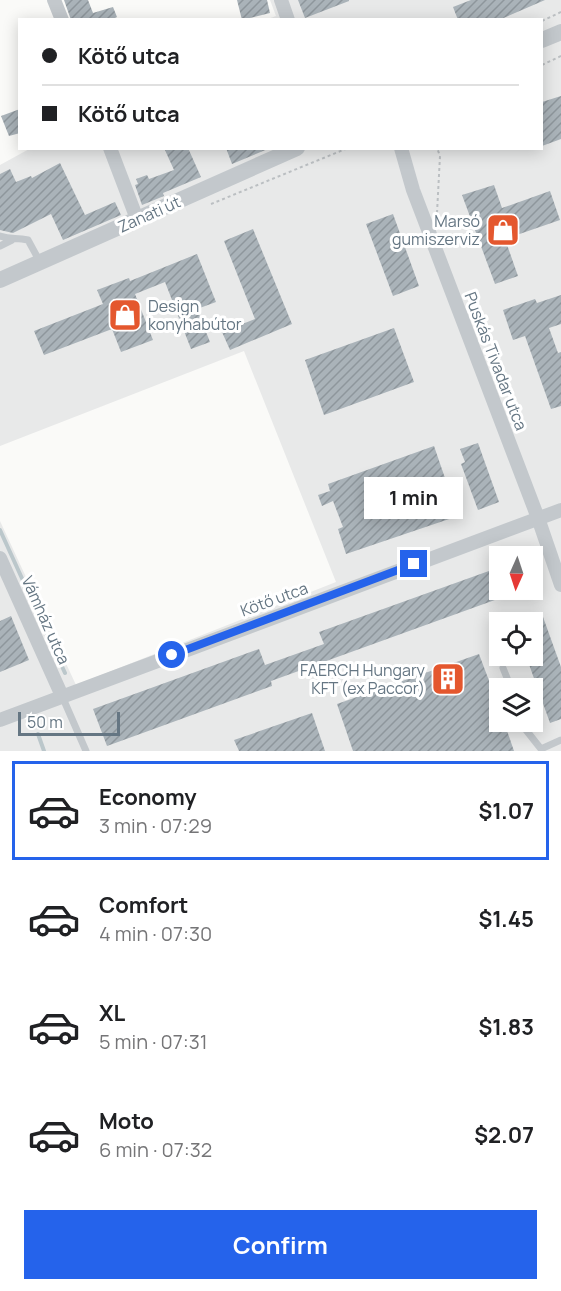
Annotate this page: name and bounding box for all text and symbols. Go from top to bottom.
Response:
text: Kötő utca [78,41,180,71]
text: Kötő utca [78,99,180,129]
street label: Zanati út [114,190,184,238]
place label: Marsó gumiszerviz [392,210,480,250]
shop icon: Marsó gumiszerviz [485,212,521,248]
street label: Puskás Tivadar utca [459,289,533,433]
place label: Design konyhabútor [148,295,242,335]
shop icon: Design konyhabútor [107,297,143,333]
callout: 1 min [364,477,464,519]
text: 1 min [389,484,438,511]
north arrow [489,546,543,600]
map controls [489,546,543,732]
route end [400,550,427,577]
street label: Vámház utca [17,572,75,668]
street label: Kötő utca [237,577,311,621]
button: locate [489,612,543,666]
route start [158,641,185,668]
place label: FAERCH Hungary KFT (ex Paccor) [300,659,426,699]
building icon: FAERCH Hungary KFT (ex Paccor) [430,661,466,697]
button: layers [489,678,543,732]
scale bar [18,709,120,736]
text: 50 m [27,711,63,733]
text: Economy [99,782,197,812]
icon: car [27,784,81,838]
text: $1.07 [479,796,534,826]
text: 3 min · 07:29 [99,812,212,839]
text: Comfort [99,890,188,920]
icon: car [27,892,81,946]
text: $1.45 [478,904,534,934]
text: 4 min · 07:30 [99,920,212,947]
text: XL [99,998,125,1028]
icon: car [27,1000,81,1054]
text: $1.83 [478,1012,534,1042]
text: 5 min · 07:31 [99,1028,208,1055]
text: Moto [99,1106,154,1136]
icon: car [27,1108,81,1162]
text: $2.07 [474,1120,534,1150]
text: 6 min · 07:32 [99,1136,212,1163]
button: Confirm [24,1210,537,1279]

